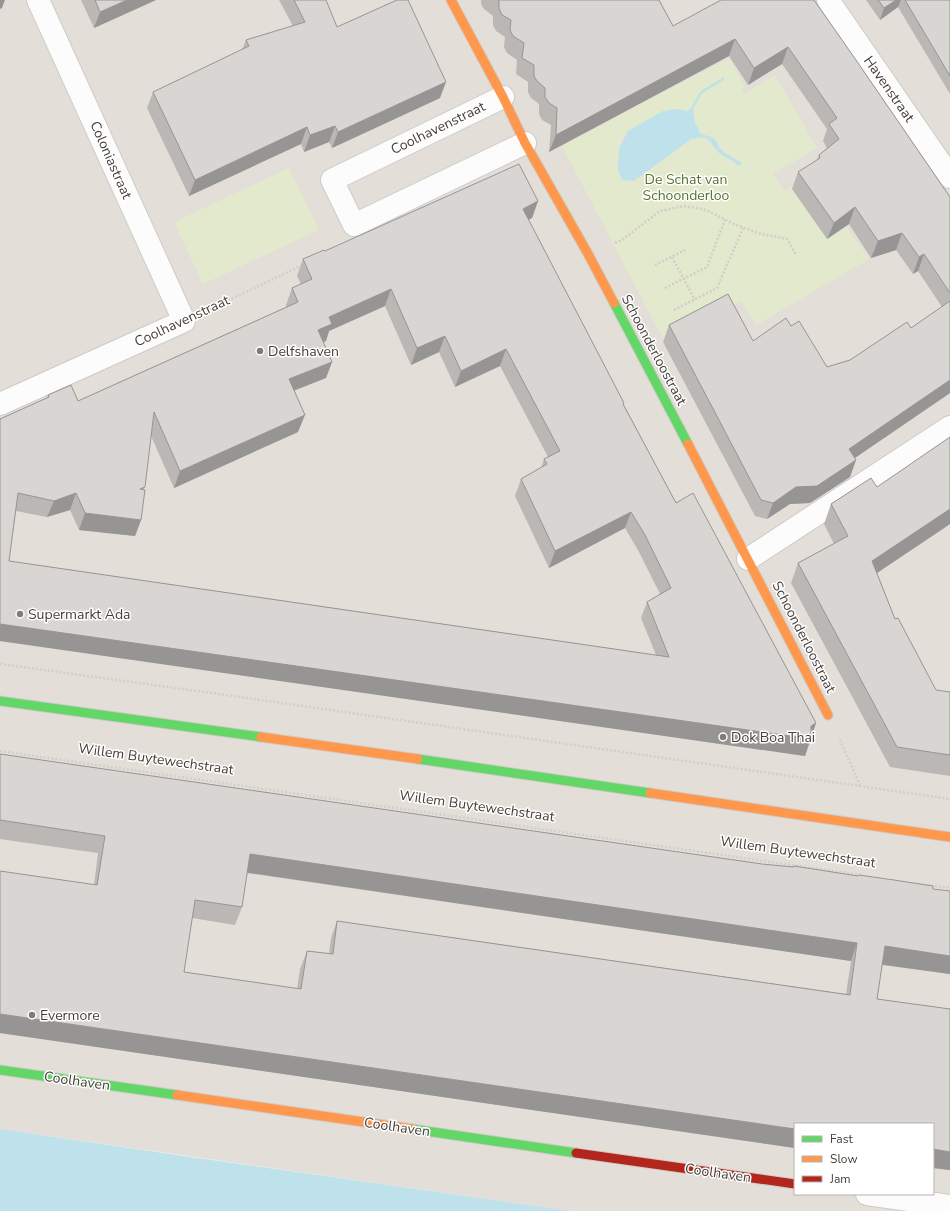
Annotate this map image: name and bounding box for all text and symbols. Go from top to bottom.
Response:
street label: Havenstraat [859,52,919,126]
street label: Coolhavenstraat [388,97,488,159]
street label: Coloniastraat [85,118,137,202]
park label: De Schat van Schoonderloo [643,170,730,205]
street label: Coolhavenstraat [131,291,233,351]
street label: Schoonderloostraat [617,291,691,409]
place label: Delfshaven [268,342,339,361]
marker: Delfshaven [255,346,265,356]
street label: Schoonderloostraat [768,578,840,696]
place label: Supermarkt Ada [28,605,131,624]
marker: Supermarkt Ada [15,609,25,619]
place label: Dok Boa Thai [731,728,815,747]
marker: Dok Boa Thai [718,732,728,742]
street label: Willem Buytewechstraat [77,739,235,779]
street label: Willem Buytewechstraat [398,786,556,826]
street label: Willem Buytewechstraat [719,832,877,872]
place label: Evermore [40,1006,100,1025]
marker: Evermore [27,1010,37,1020]
street label: Coolhaven [43,1067,111,1095]
street label: Coolhaven [363,1113,431,1141]
legend [794,1123,934,1195]
text: Fast [830,1131,853,1147]
text: Slow [830,1151,858,1167]
street label: Coolhaven [684,1159,752,1187]
text: Jam [829,1171,851,1187]

